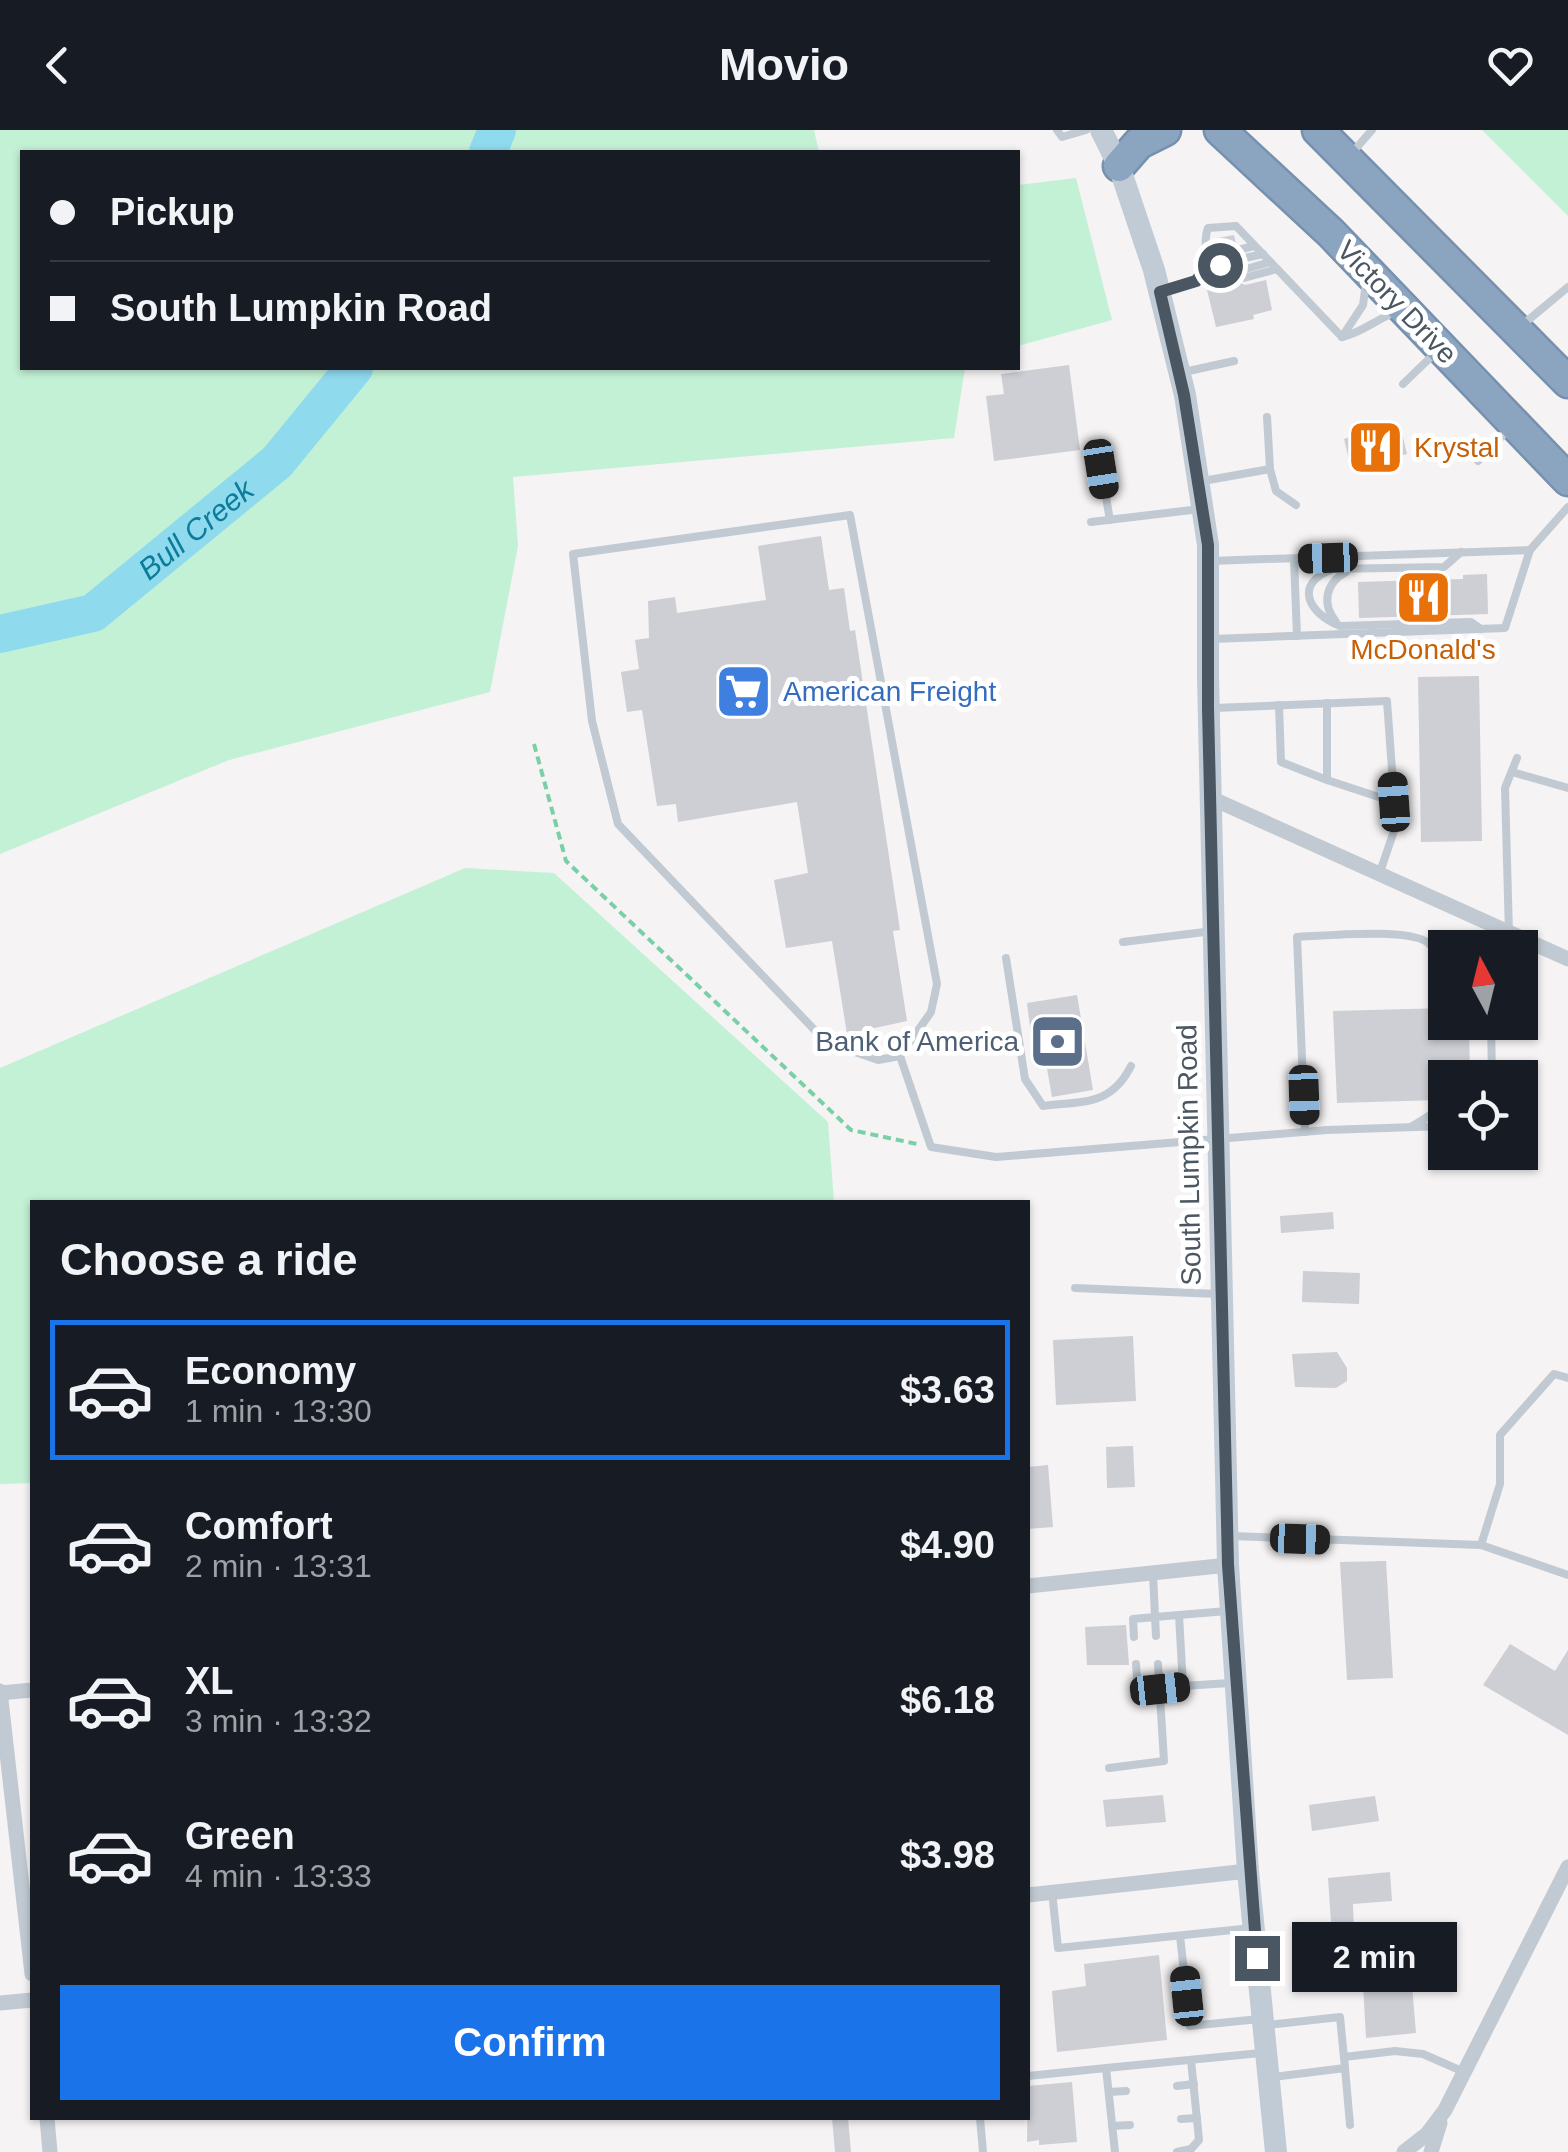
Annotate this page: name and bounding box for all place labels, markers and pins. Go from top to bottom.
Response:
restaurant icon: Krystal [1345,417,1405,477]
place label: Krystal [1414,432,1500,463]
restaurant icon: McDonald's [1393,568,1453,628]
place label: McDonald's [1350,634,1496,665]
supermarket icon: American Freight [714,661,774,721]
place label: American Freight [783,676,996,707]
bank icon: Bank of America [1028,1011,1088,1071]
place label: Bank of America [815,1026,1019,1057]

